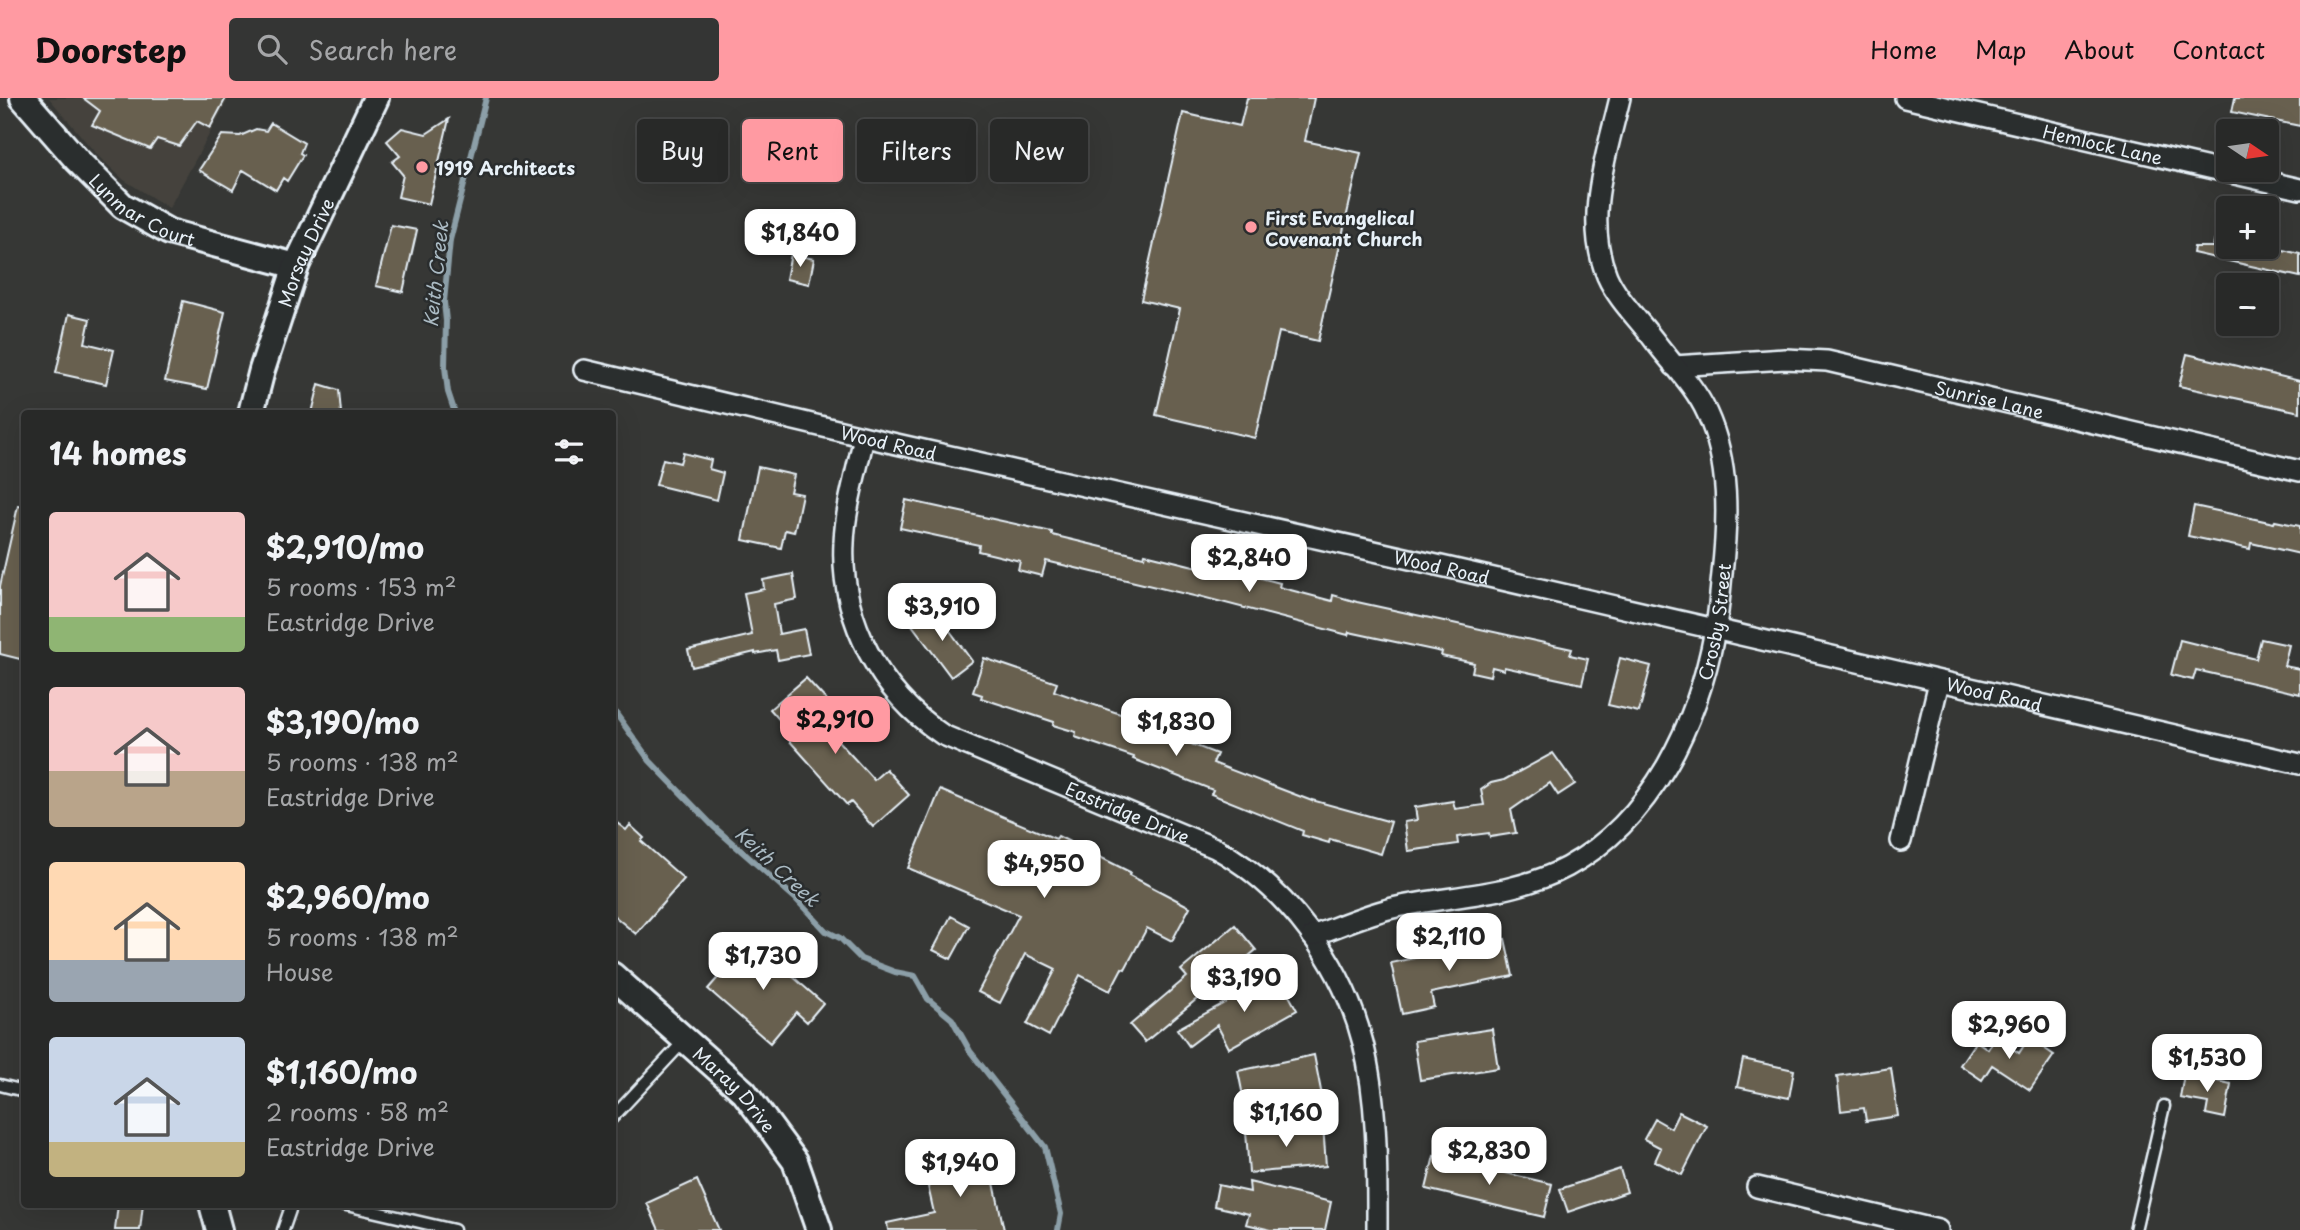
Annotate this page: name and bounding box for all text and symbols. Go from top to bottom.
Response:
search box [229,18,719,81]
text: Doorstep [35,24,187,74]
icon: search [253,30,291,68]
text: Search here [309,30,457,69]
text: Home [1870,31,1937,67]
text: Map [1975,31,2026,67]
text: About [2064,31,2134,67]
text: Contact [2172,31,2265,67]
street label: Hemlock Lane [2040,117,2165,170]
chip: Buy [637,119,728,182]
chip: Rent [742,119,843,182]
chip: Filters [857,119,976,182]
chip: New [990,119,1088,182]
north arrow [2216,119,2278,182]
map controls [2216,119,2279,336]
place label: 1919 Architects [436,154,575,181]
marker: 1919 Architects [414,159,430,175]
street label: Lynmar Court [84,167,198,252]
street label: Morsay Drive [270,193,340,310]
button: + [2216,196,2279,259]
place label: First Evangelical Covenant Church [1265,204,1422,252]
pin: $1,840 [743,209,857,269]
text: $1,840 [761,214,839,249]
water label: Keith Creek [416,218,455,329]
marker: First Evangelical Covenant Church [1243,219,1259,235]
button: − [2216,273,2279,336]
street label: Sunrise Lane [1932,373,2047,425]
street label: Wood Road [838,418,939,466]
text: 14 homes [49,430,187,475]
icon: filters [550,433,588,471]
text: $2,910/mo [266,524,424,569]
pin: $2,840 [1192,534,1306,594]
text: $2,840 [1207,539,1291,574]
icon: home [105,540,189,624]
street label: Wood Road [1391,542,1492,590]
street label: Crosby Street [1690,562,1737,683]
text: 5 rooms · 153 m² [266,569,457,604]
pin: $3,910 [885,584,999,643]
text: $3,910 [904,588,980,623]
text: Eastridge Drive [266,604,435,639]
street label: Wood Road [1944,669,2045,718]
pin: $2,910 [778,696,892,756]
pin: $1,830 [1119,698,1233,758]
text: $3,190/mo [266,699,419,744]
text: $2,910 [796,701,874,736]
text: $1,830 [1137,703,1215,738]
icon: home [105,715,189,799]
text: 5 rooms · 138 m² [266,744,459,779]
street label: Eastridge Drive [1062,774,1194,850]
text: Eastridge Drive [266,779,435,814]
water label: Keith Creek [729,819,828,914]
pin: $4,950 [987,840,1101,900]
text: $4,950 [1004,845,1084,880]
text: $2,960/mo [266,874,430,919]
icon: home [105,890,189,974]
pin: $2,110 [1392,914,1506,973]
text: $2,110 [1412,918,1486,953]
text: 5 rooms · 138 m² [266,919,459,954]
pin: $1,730 [706,932,820,992]
text: $1,730 [725,937,801,972]
text: House [266,954,333,989]
pin: $3,190 [1187,954,1301,1014]
text: $3,190 [1207,959,1281,994]
pin: $2,960 [1952,1002,2066,1061]
text: $2,960 [1968,1006,2050,1041]
pin: $1,530 [2150,1034,2264,1094]
text: $1,530 [2168,1039,2246,1074]
street label: Maray Drive [687,1040,783,1138]
text: $1,160/mo [266,1049,417,1094]
icon: home [105,1065,189,1149]
pin: $1,160 [1229,1090,1343,1149]
text: 2 rooms · 58 m² [266,1094,449,1129]
text: $1,160 [1250,1094,1322,1129]
pin: $2,830 [1432,1128,1546,1187]
text: Eastridge Drive [266,1129,435,1164]
text: $2,830 [1447,1132,1531,1167]
pin: $1,940 [903,1140,1017,1199]
text: $1,940 [921,1144,999,1179]

